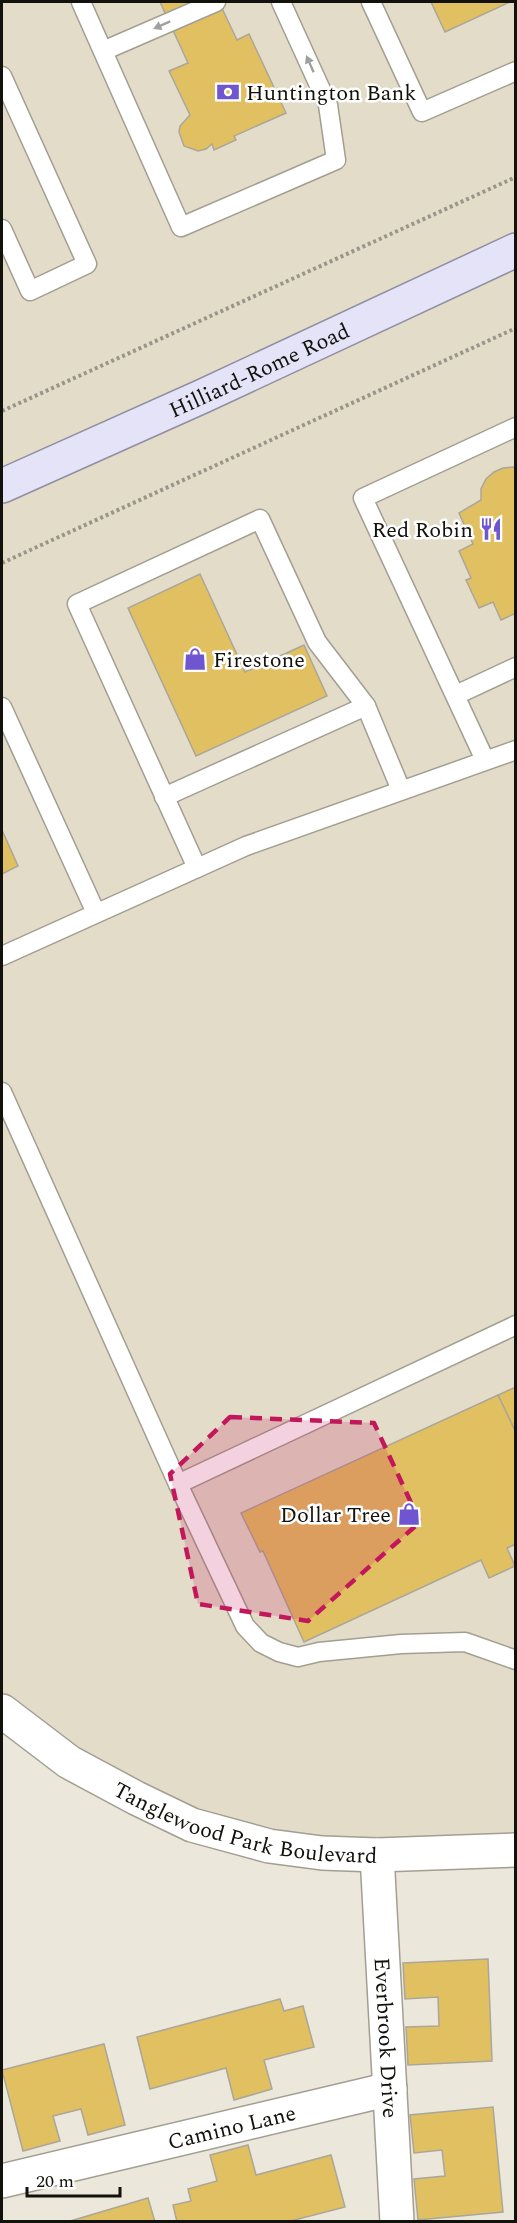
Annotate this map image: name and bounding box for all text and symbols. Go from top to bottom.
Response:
one-way arrow [153,20,171,30]
one-way arrow [305,56,314,73]
place label: Huntington Bank [246,77,417,110]
bank icon: Huntington Bank [215,79,241,105]
street label: Hilliard-Rome Road [164,315,355,427]
place label: Red Robin [372,514,473,547]
restaurant icon: Red Robin [478,516,504,542]
place label: Firestone [213,644,305,677]
shop icon: Firestone [182,646,208,672]
place label: Dollar Tree [280,1499,391,1532]
shop icon: Dollar Tree [396,1501,422,1527]
street label: Tanglewood Park Boulevard [107,1774,378,1873]
street label: Everbrook Drive [365,1957,406,2119]
street label: Camino Lane [165,2097,299,2159]
scale bar [27,2160,120,2198]
text: 20 m [36,2168,74,2195]

